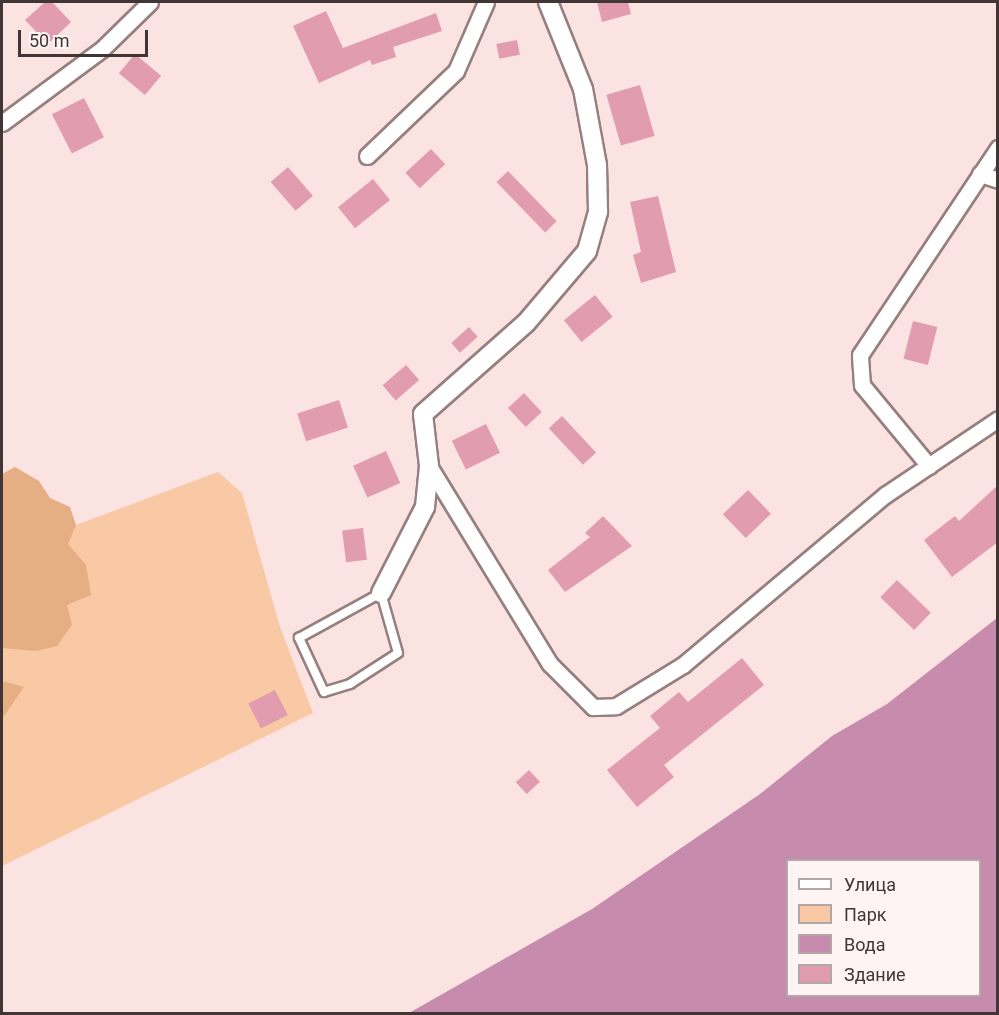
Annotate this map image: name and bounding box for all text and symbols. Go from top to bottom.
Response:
scale bar [21,18,152,56]
text: 50 m [29,30,69,51]
legend [786,859,981,997]
text: Улица [844,874,896,895]
text: Парк [844,904,886,925]
text: Вода [844,934,886,955]
text: Здание [844,964,906,985]

